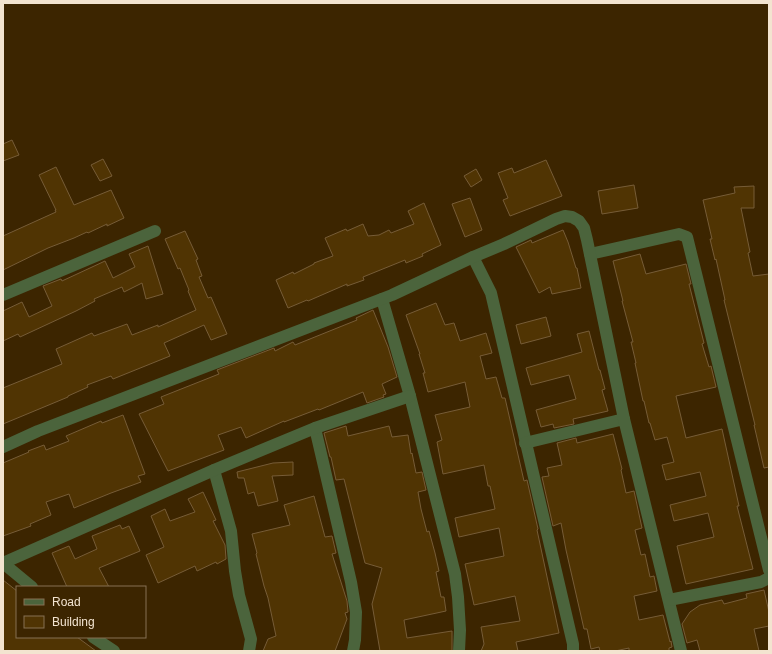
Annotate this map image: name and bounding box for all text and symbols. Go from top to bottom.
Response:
legend [16,586,146,638]
text: Road [52,595,81,609]
text: Building [52,615,95,629]

